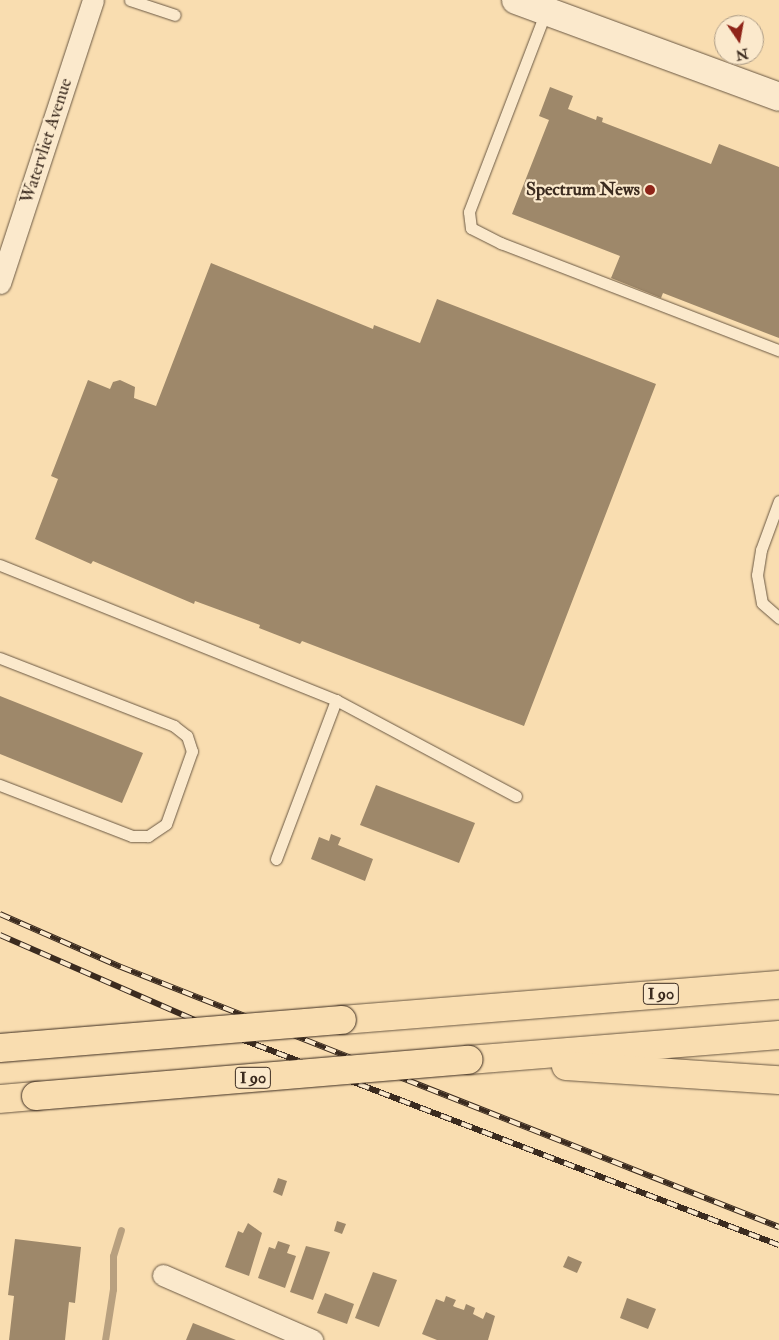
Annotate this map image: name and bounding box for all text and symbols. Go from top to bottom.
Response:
north arrow [714,15,764,65]
text: N [734,45,750,64]
street label: Watervliet Avenue [17,76,77,206]
place label: Spectrum News [526,179,640,201]
marker: Spectrum News [644,184,656,196]
road number: I 90 [642,981,680,1008]
road number: I 90 [234,1064,272,1092]

